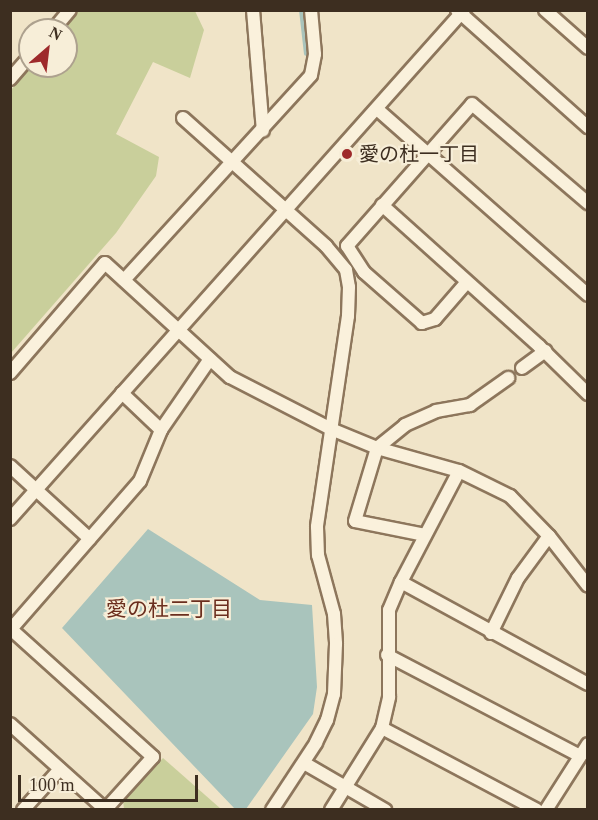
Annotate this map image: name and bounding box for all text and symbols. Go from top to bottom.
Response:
north arrow [18,18,78,78]
text: N [47,23,65,44]
place label: 愛の杜一丁目 [359,142,479,166]
marker: 愛の杜一丁目 [340,147,354,161]
district label: 愛の杜二丁目 [106,596,232,622]
scale bar [21,763,201,801]
text: 100 m [29,775,75,795]

